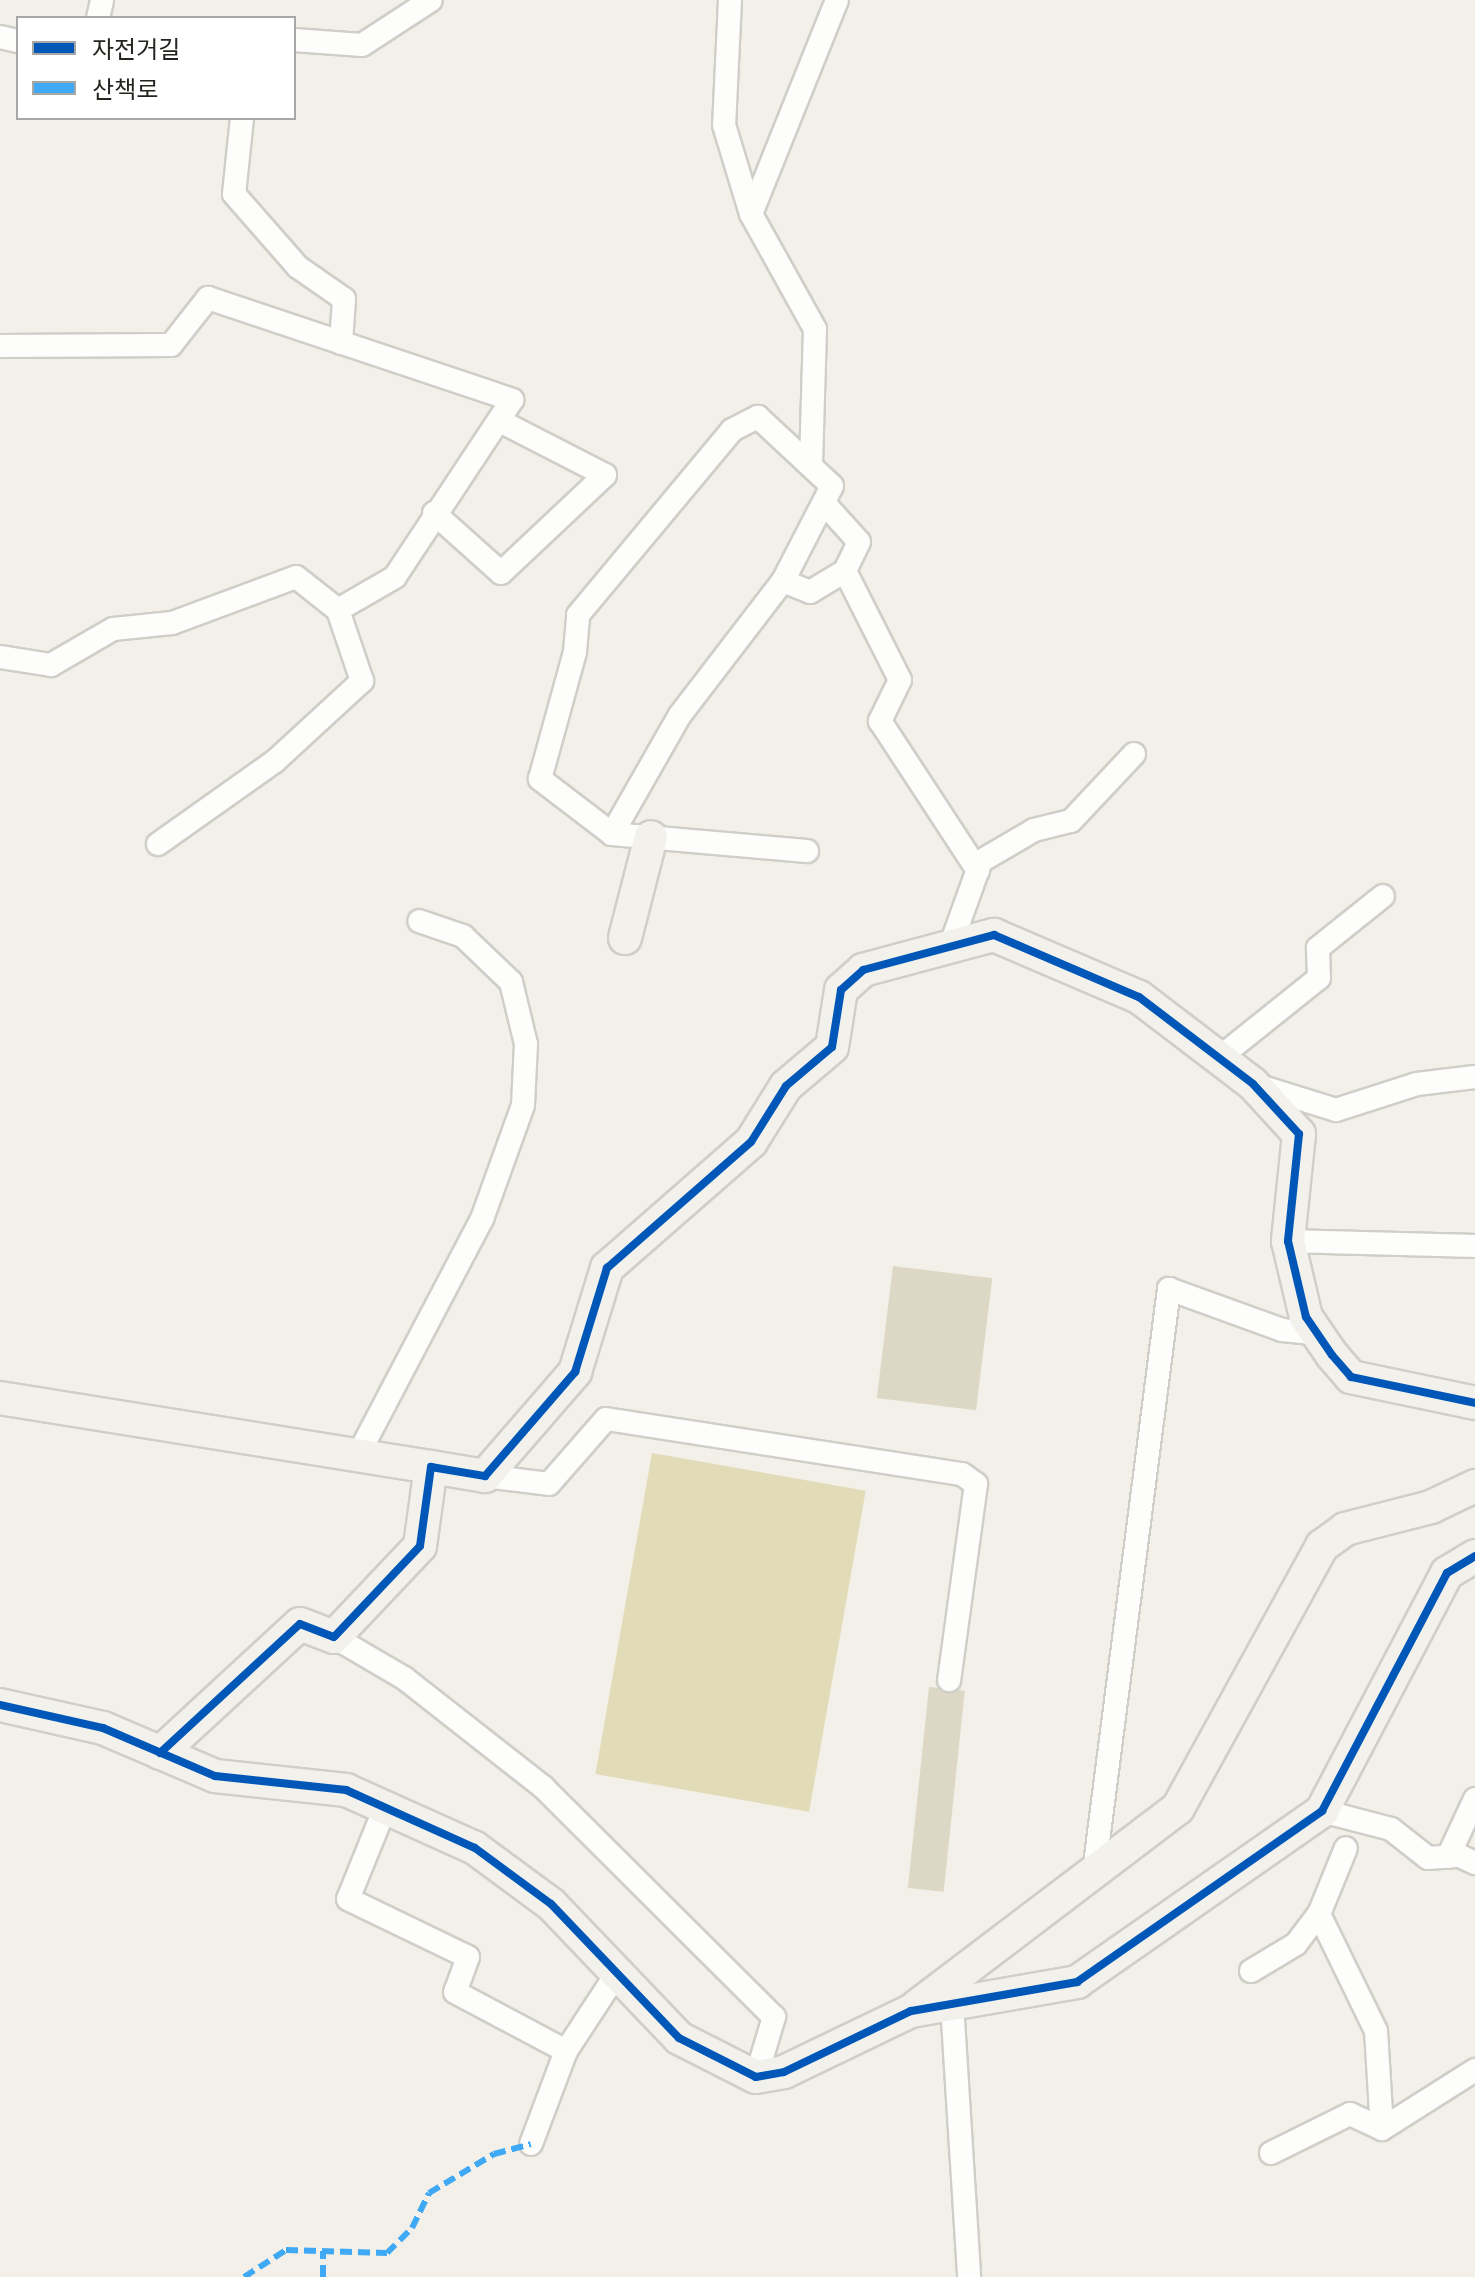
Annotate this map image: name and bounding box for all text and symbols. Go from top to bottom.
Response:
legend [16,16,296,120]
text: 자전거길 [92,37,180,67]
text: 산책로 [92,77,158,107]

